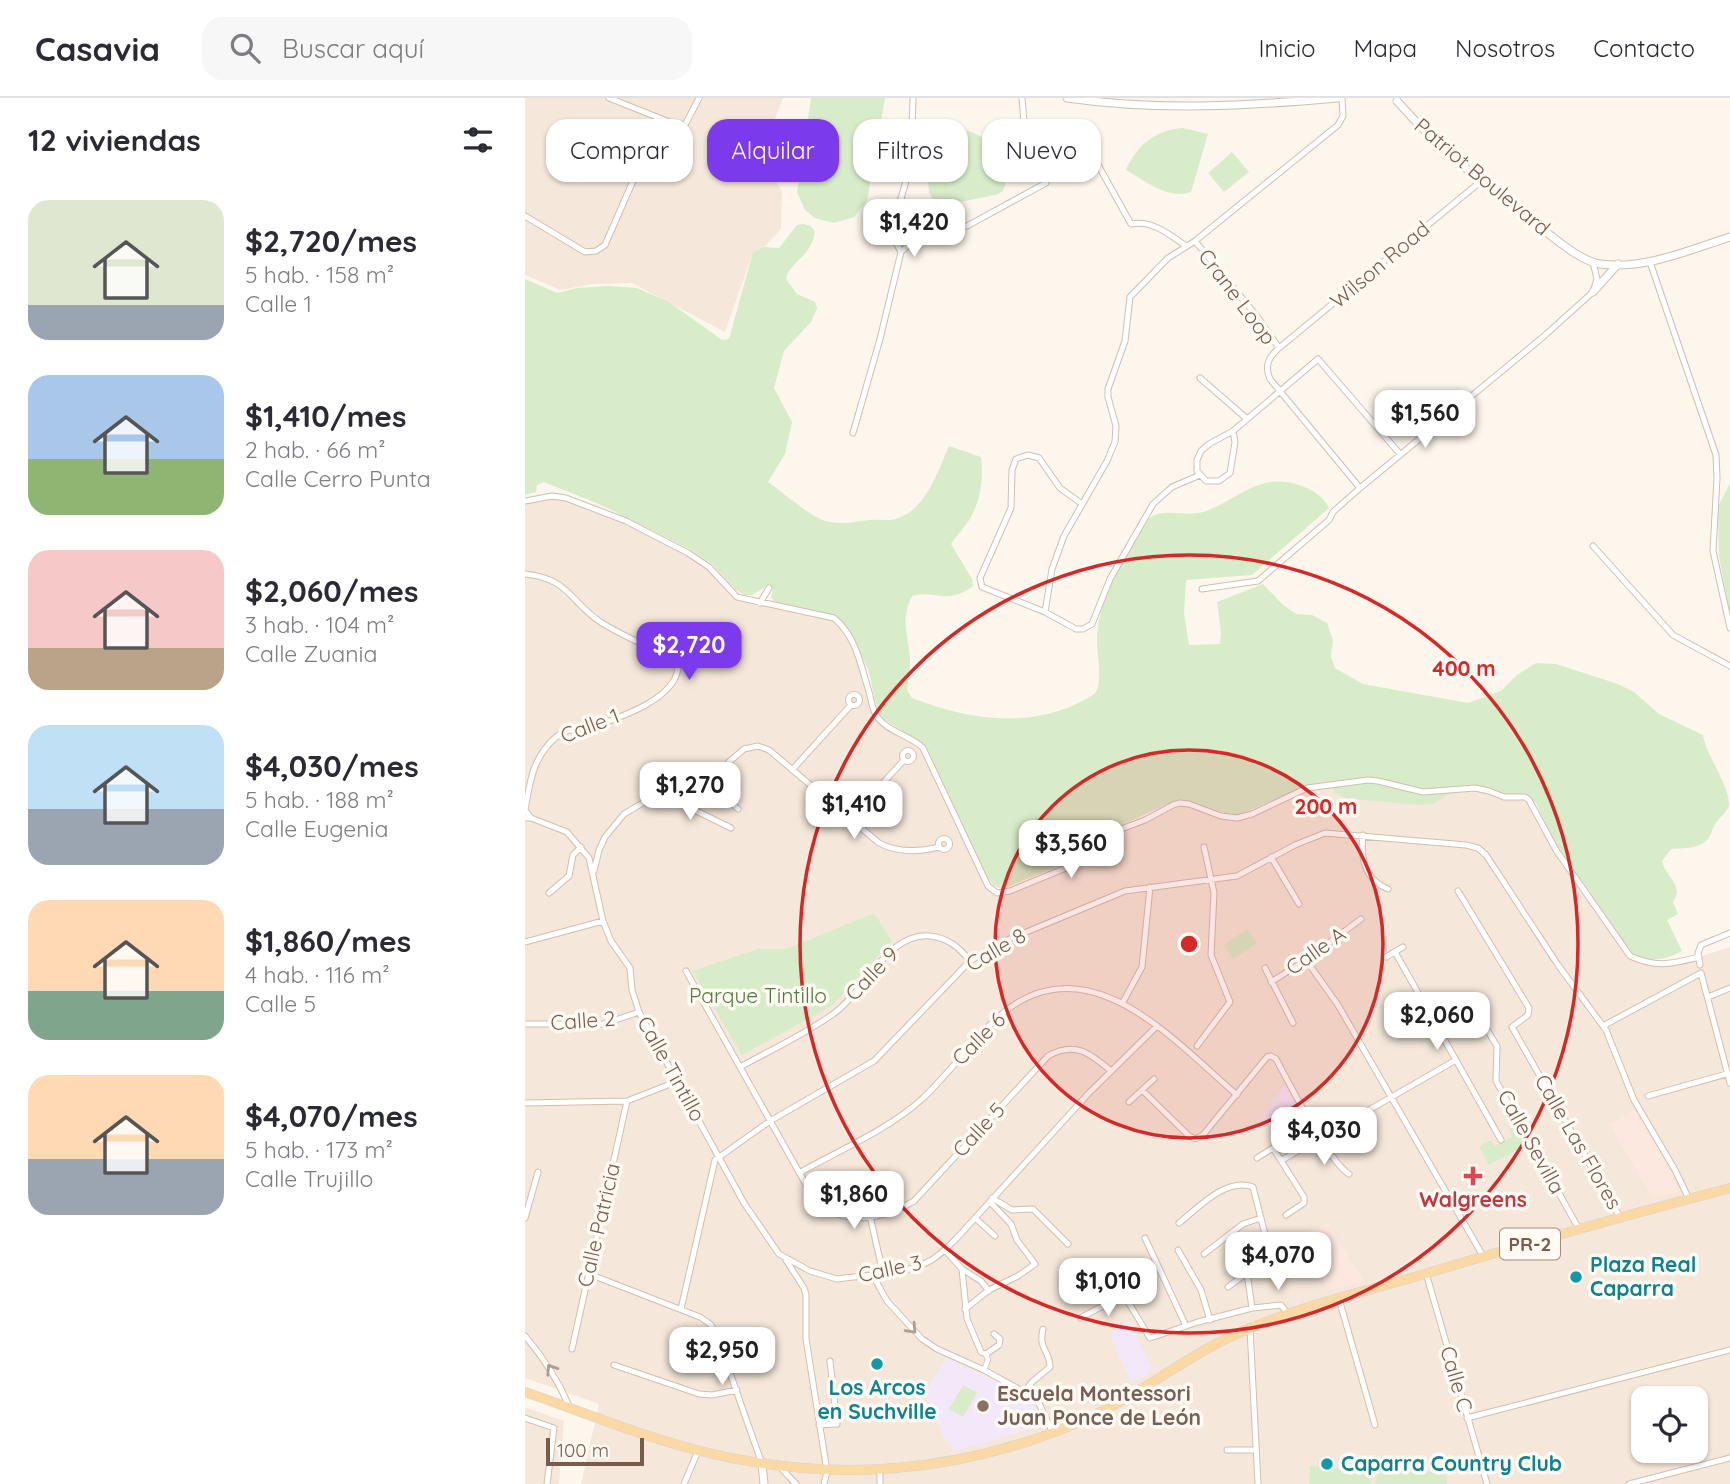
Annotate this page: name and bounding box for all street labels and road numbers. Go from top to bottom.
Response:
street label: Patriot Boulevard [1409,112,1556,241]
street label: Wilson Road [1324,215,1434,313]
street label: Crane Loop [1193,243,1282,349]
street label: Calle 1 [556,702,623,748]
street label: Calle A [1280,920,1350,980]
street label: Calle 8 [961,922,1030,977]
street label: Calle 9 [839,941,903,1006]
street label: Calle 2 [550,1005,616,1035]
street label: Calle 6 [946,1006,1010,1070]
street label: Calle Tintillo [632,1011,711,1126]
street label: Calle Las Flores [1530,1069,1628,1214]
street label: Calle Sevilla [1493,1085,1571,1198]
street label: Calle 5 [947,1097,1010,1162]
street label: Calle Patricia [571,1160,625,1289]
road number: PR-2 [1500,1228,1560,1260]
street label: Calle 3 [856,1249,924,1287]
street label: Calle C [1435,1343,1479,1415]

